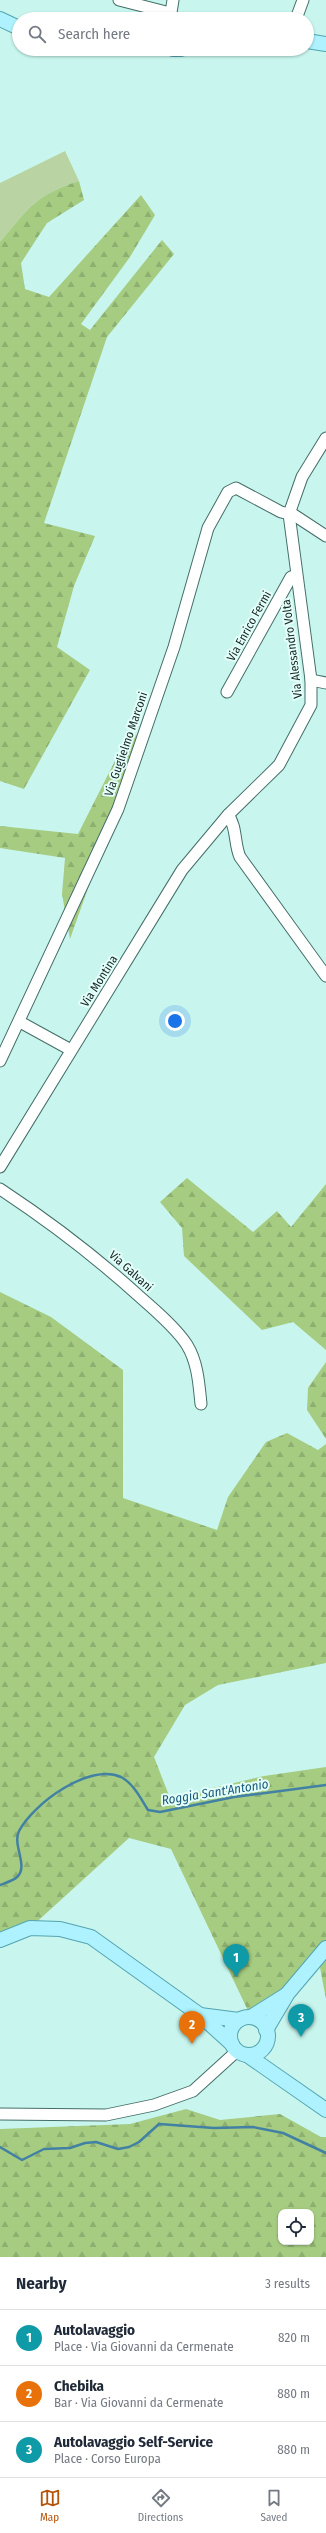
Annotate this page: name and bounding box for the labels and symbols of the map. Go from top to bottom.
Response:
street label: Via Enrico Fermi [224,588,274,664]
street label: Via Alessandro Volta [279,598,305,699]
street label: Via Guglielmo Marconi [102,690,150,798]
street label: Via Montina [78,953,120,1009]
your location [165,1011,185,1031]
street label: Via Galvani [106,1248,156,1294]
water label: Roggia Sant'Antonio [161,1776,270,1808]
pin: 1 [223,1944,249,1977]
pin: 3 [288,2004,314,2037]
pin: 2 [179,2011,205,2044]

